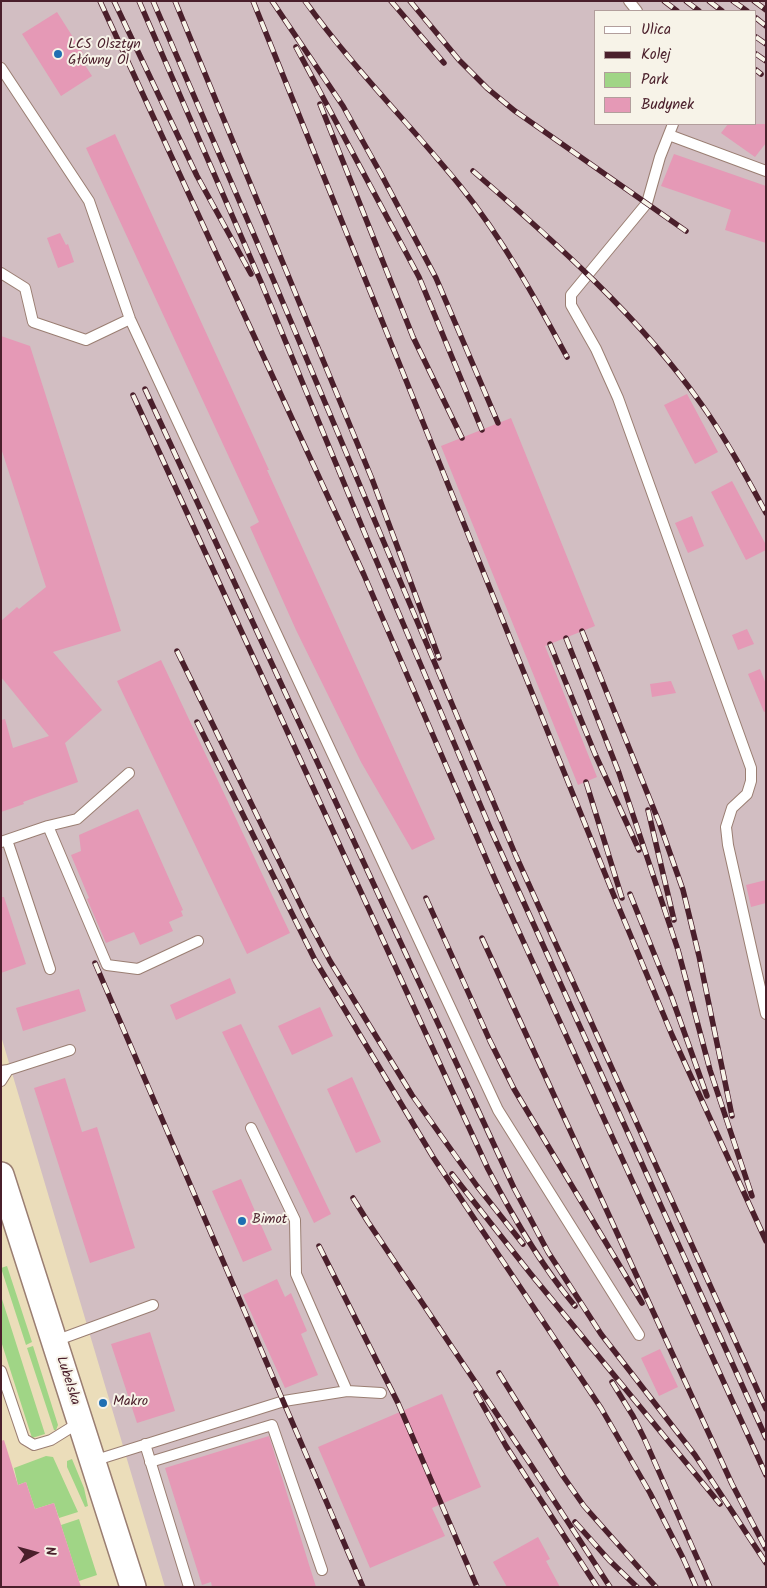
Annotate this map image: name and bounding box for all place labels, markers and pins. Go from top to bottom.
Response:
place label: LCS Olsztyn Główny Ol [68,38,141,70]
marker: LCS Olsztyn Główny Ol [52,48,64,60]
place label: Bimot [252,1213,287,1229]
marker: Bimot [236,1215,248,1227]
place label: Makro [113,1395,148,1411]
marker: Makro [97,1397,109,1409]

